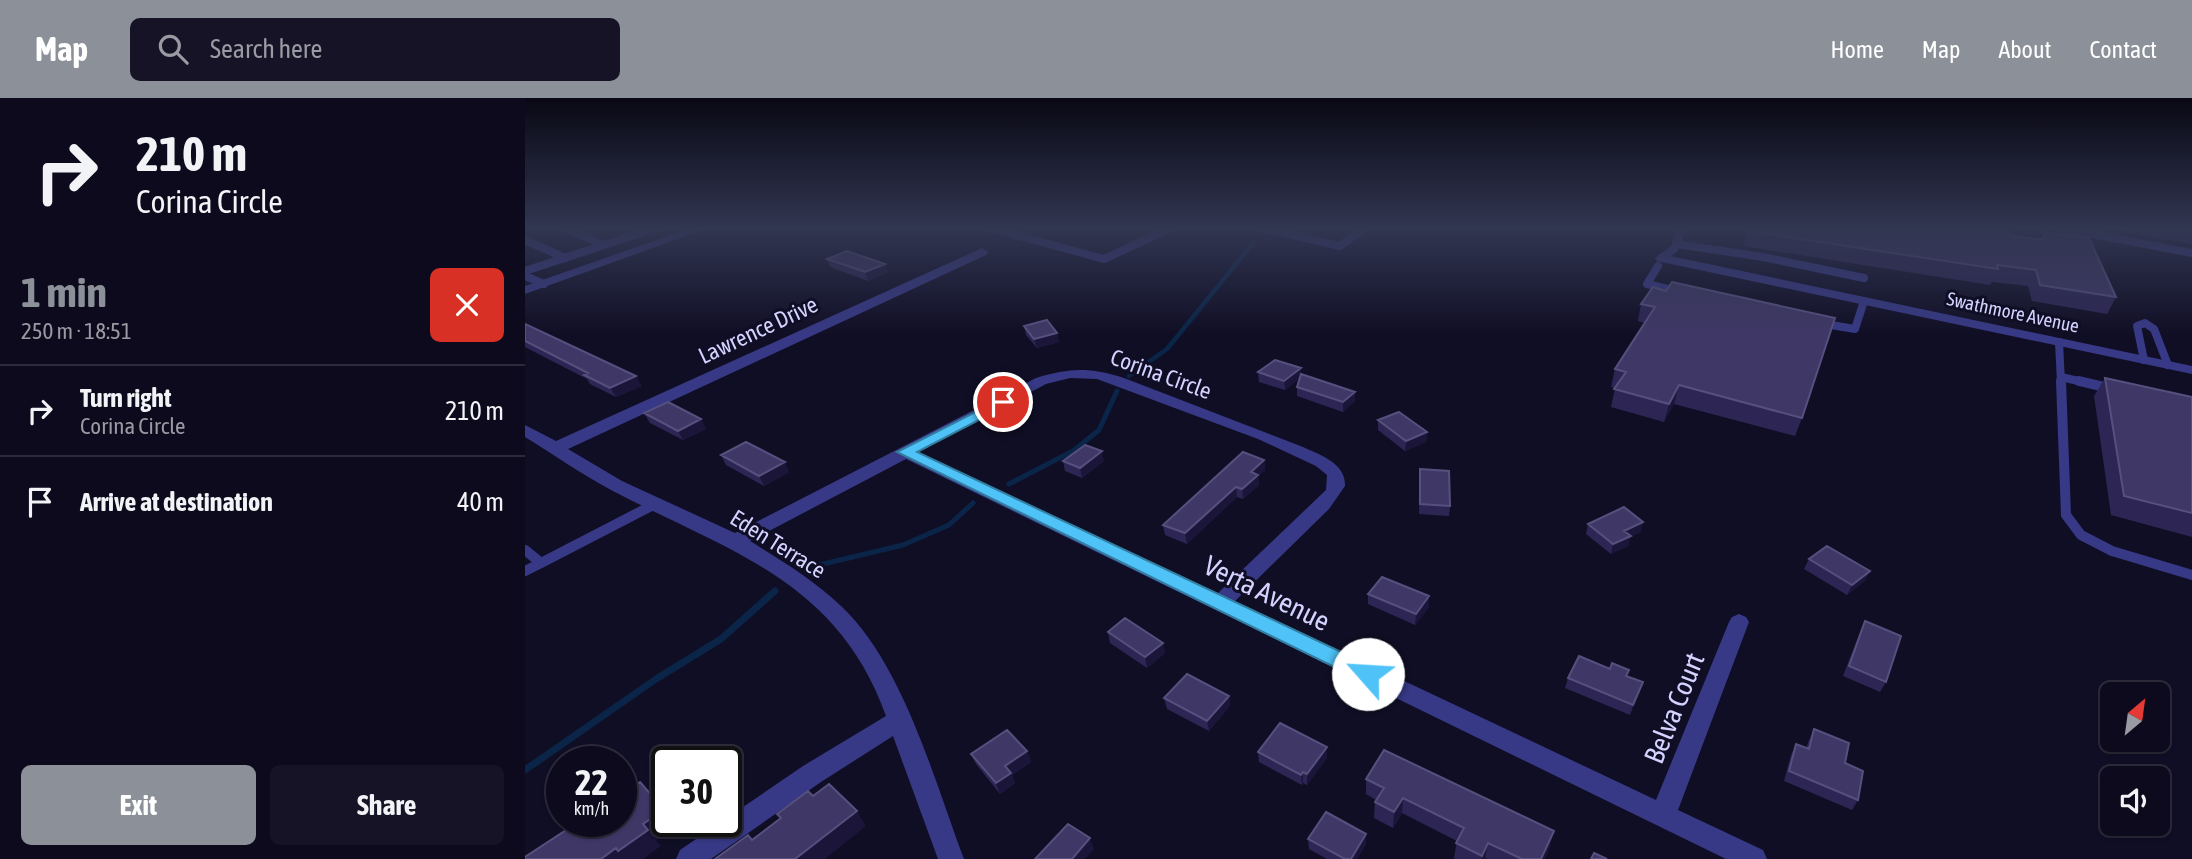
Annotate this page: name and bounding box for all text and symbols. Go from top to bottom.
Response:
search box [130,18,620,81]
text: Map [35,30,88,68]
icon: search [154,30,192,68]
text: Search here [210,34,322,64]
text: Home [1830,36,1884,63]
text: Map [1922,36,1960,63]
text: About [1998,36,2051,63]
text: Contact [2089,36,2157,63]
text: 210 m [136,125,247,181]
icon: right [21,126,112,217]
text: Corina Circle [136,183,283,220]
text: 1 min [21,268,107,316]
button: close [430,268,504,342]
street label: Swathmore Avenue [1945,287,2081,337]
street label: Lawrence Drive [694,291,822,369]
text: 250 m · 18:51 [21,318,132,344]
street label: Corina Circle [1107,344,1215,404]
pin [973,372,1033,432]
text: Turn right [80,383,171,413]
icon: arrive [984,383,1022,421]
icon: right [21,392,59,430]
text: 210 m [445,396,504,426]
text: Corina Circle [80,413,185,439]
icon: arrive [21,483,59,521]
text: Arrive at destination [80,487,273,517]
text: 40 m [457,487,504,517]
street label: Eden Terrace [726,505,830,583]
street label: Verta Avenue [1199,549,1335,637]
position arrow [1331,637,1405,711]
street label: Belva Court [1637,648,1711,768]
north arrow [2100,682,2170,752]
map controls [2100,682,2170,836]
speed limit sign: 30 [651,746,742,837]
text: 22 [575,762,608,802]
button: Exit [21,765,256,845]
button: Share [270,765,504,845]
button: sound [2100,766,2170,836]
text: km/h [574,798,609,819]

